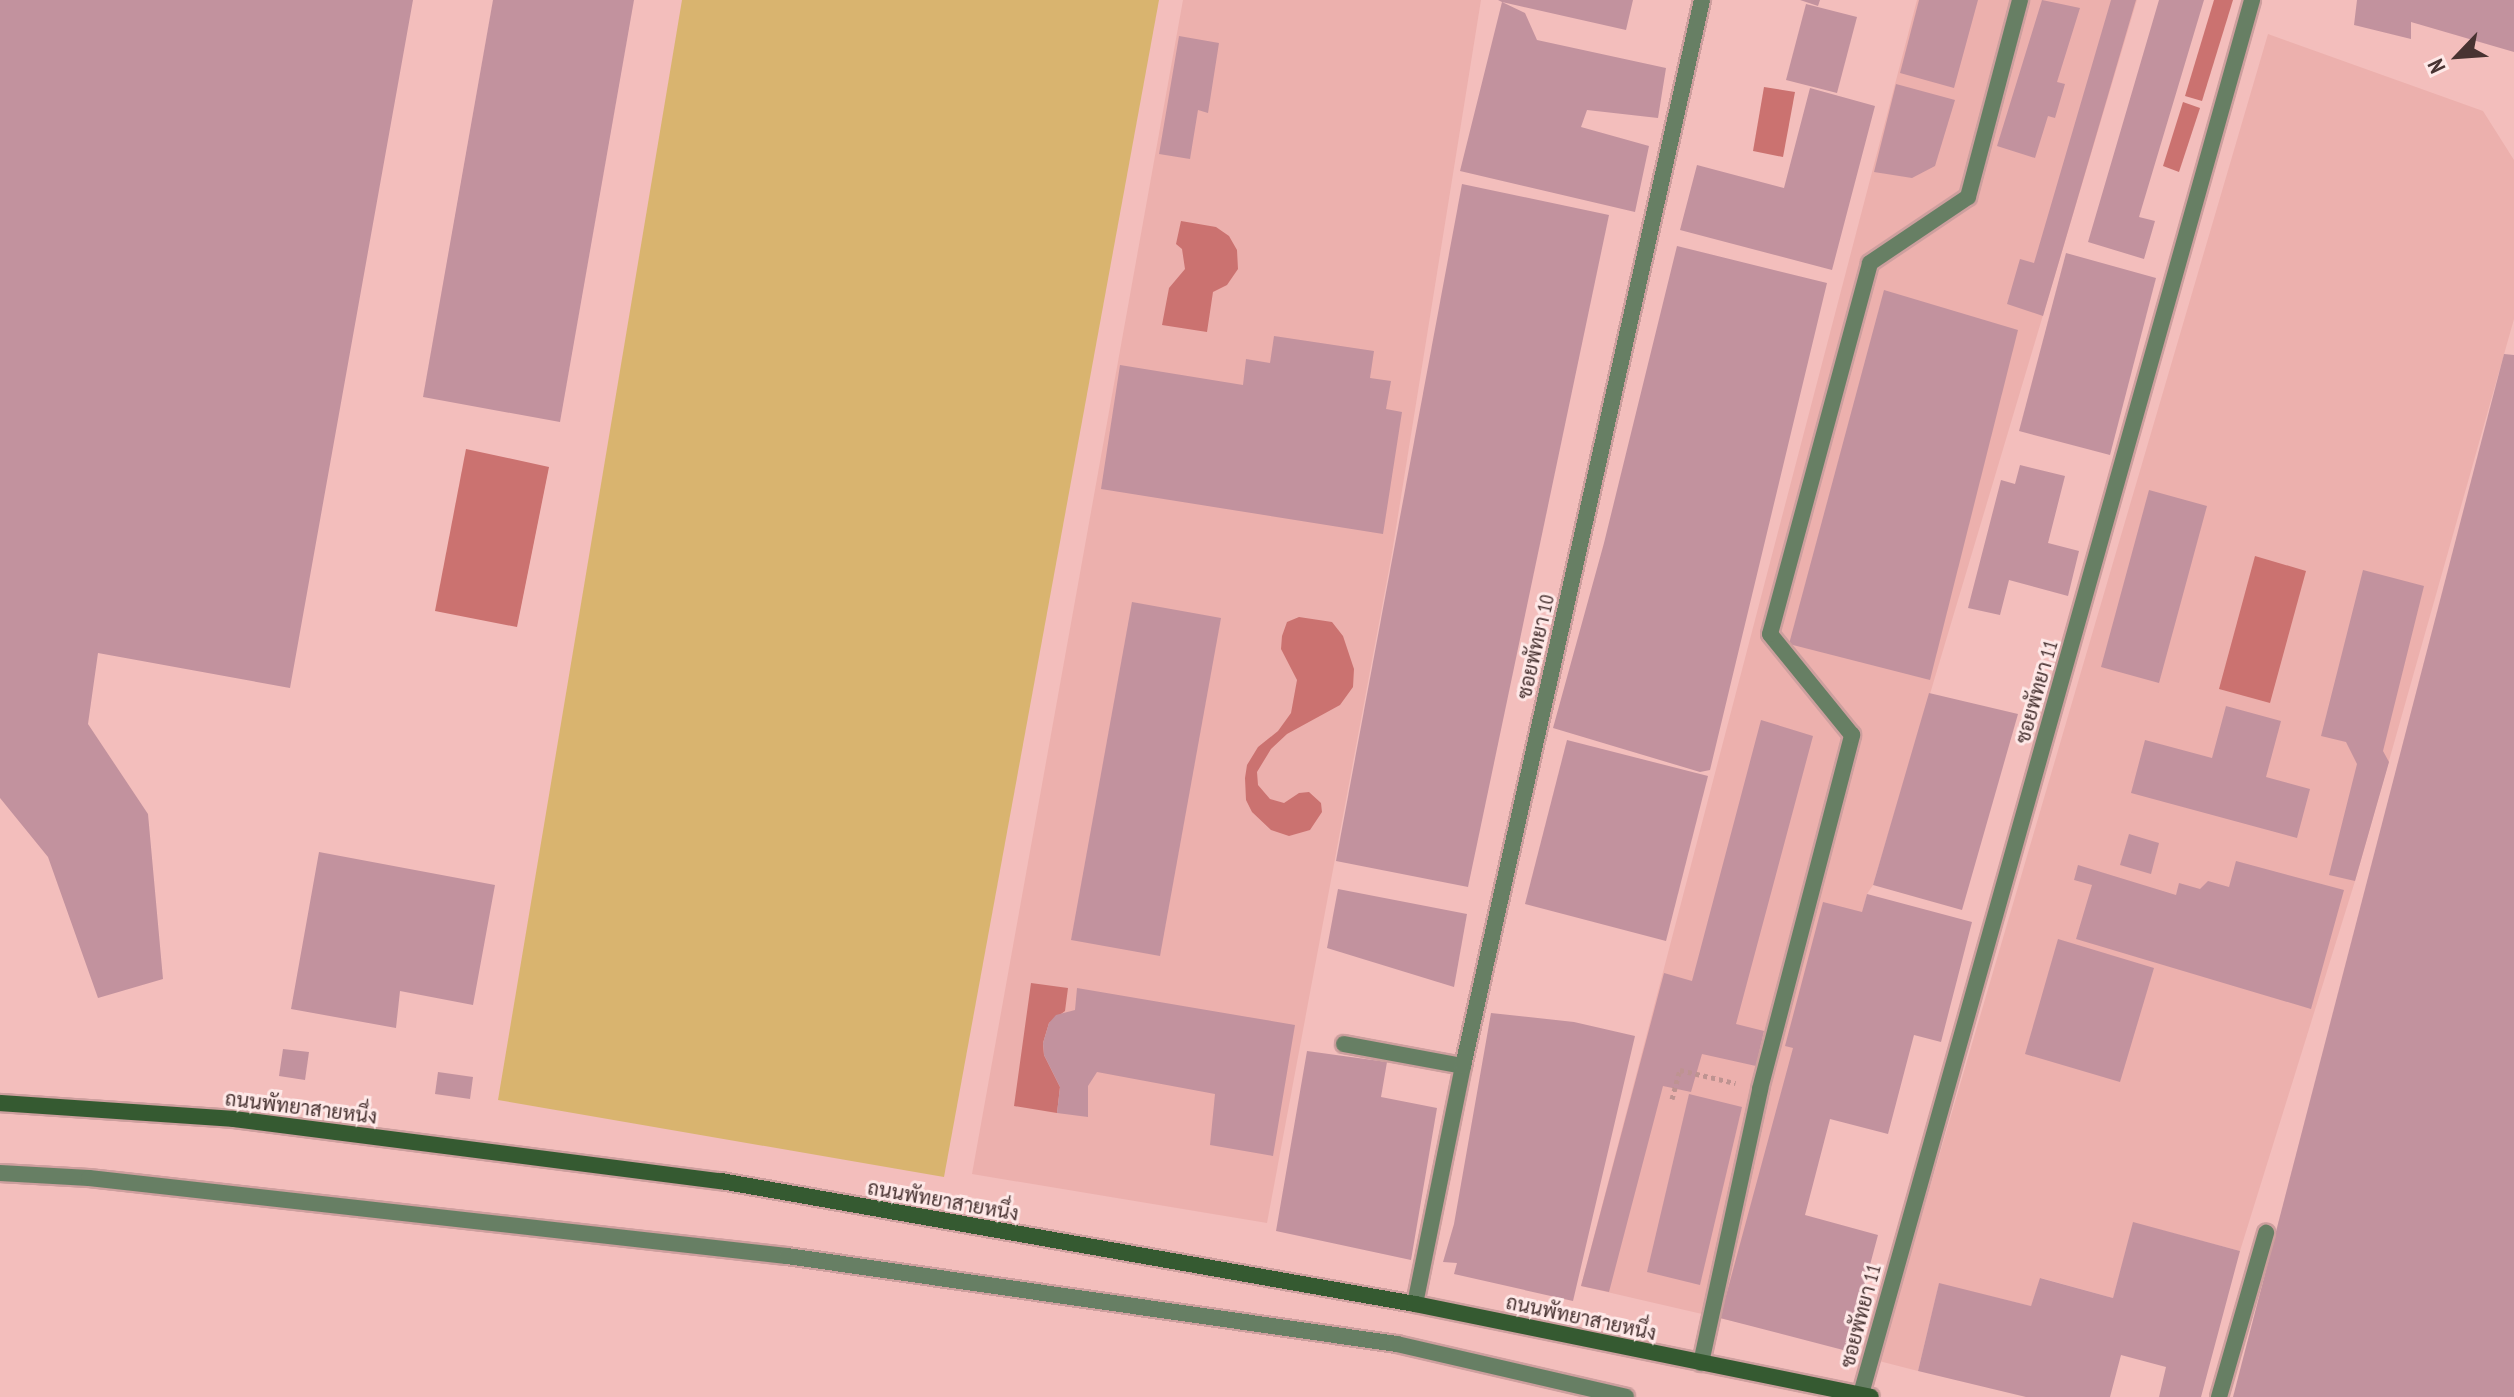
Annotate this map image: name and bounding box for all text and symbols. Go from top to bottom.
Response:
north arrow [2418,16,2498,96]
text: N [2421,55,2451,77]
street label: ซอยพัทยา 10 [1512,592,1560,702]
street label: ซอยพัทยา 11 [2011,638,2063,746]
street label: ถนนพัทยาสายหนึ่ง [224,1087,378,1129]
street label: ถนนพัทยาสายหนึ่ง [866,1176,1020,1226]
street label: ซอยพัทยา 11 [1836,1261,1886,1371]
street label: ถนนพัทยาสายหนึ่ง [1504,1290,1658,1346]

